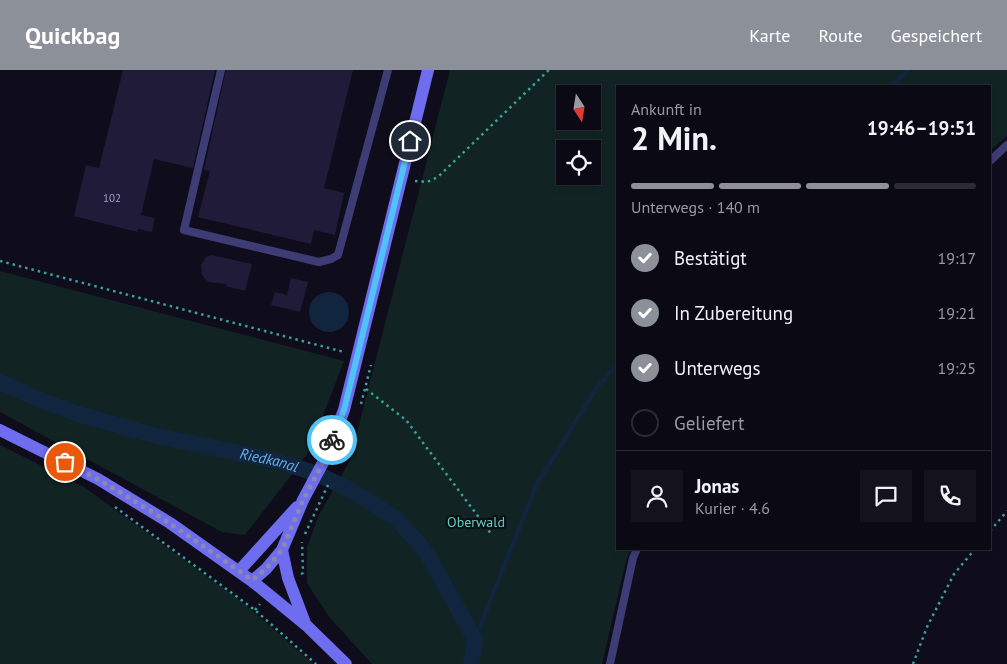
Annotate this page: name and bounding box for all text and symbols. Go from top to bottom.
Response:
text: Quickbag [25,20,120,51]
text: Karte [749,24,790,47]
text: Route [818,24,863,47]
text: Gespeichert [891,24,982,47]
north arrow [556,85,601,130]
map controls [556,85,601,185]
text: Ankunft in [631,99,702,119]
text: 19:46–19:51 [867,116,976,140]
text: 2 Min. [631,117,717,159]
pin [389,120,431,162]
icon: home [396,127,424,155]
button: locate [556,140,601,185]
house number: 102 [103,191,121,205]
text: Unterwegs · 140 m [631,197,760,217]
icon: check [631,244,659,272]
text: Bestätigt [674,246,747,270]
text: 19:17 [938,248,976,268]
icon: check [631,299,659,327]
text: In Zubereitung [674,301,793,325]
text: 19:21 [938,303,976,323]
icon: check [631,354,659,382]
text: Unterwegs [674,356,761,380]
text: 19:25 [938,358,976,378]
text: Geliefert [674,411,745,435]
courier [307,415,357,465]
icon: bike [318,426,346,454]
pin [44,441,86,483]
water label: Riedkanal [238,444,301,476]
icon: bag [51,448,79,476]
button: person [631,470,683,522]
button: chat [860,470,912,522]
button: phone [924,470,976,522]
text: Jonas [695,474,739,498]
text: Kurier · 4.6 [695,498,770,518]
park label: Oberwald [447,513,505,531]

